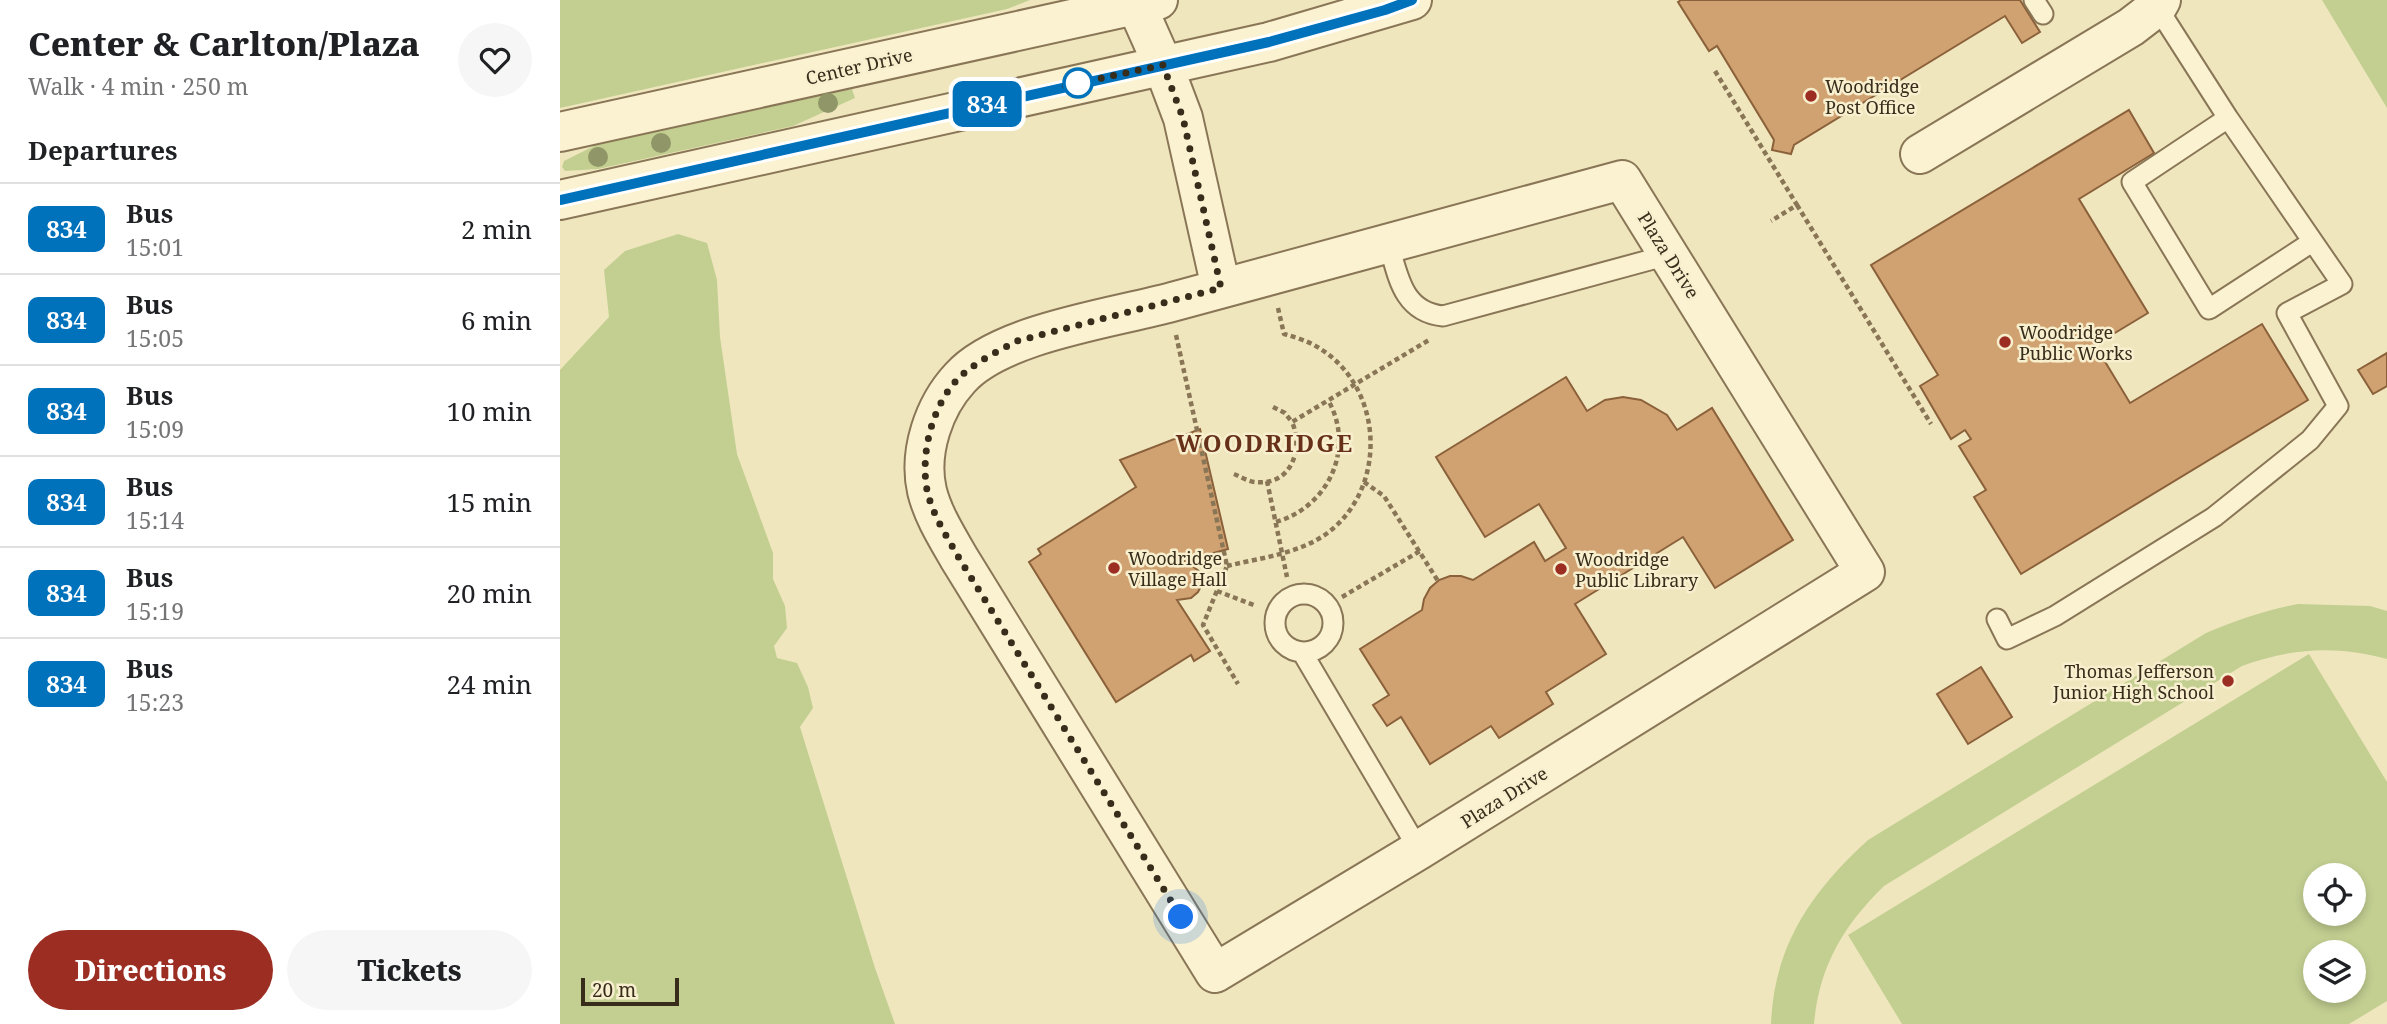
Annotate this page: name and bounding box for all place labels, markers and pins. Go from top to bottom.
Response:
unlabelled marker [1063,68,1093,98]
place label: Woodridge Post Office [1825,74,1919,119]
marker: Woodridge Post Office [1803,88,1819,104]
place label: Woodridge Public Works [2019,320,2133,365]
marker: Woodridge Public Works [1997,334,2013,350]
place label: Woodridge Village Hall [1128,546,1227,591]
place label: Woodridge Public Library [1575,547,1699,592]
marker: Woodridge Village Hall [1106,560,1122,576]
marker: Woodridge Public Library [1553,561,1569,577]
place label: Thomas Jefferson Junior High School [2052,659,2214,704]
marker: Thomas Jefferson Junior High School [2220,673,2236,689]

